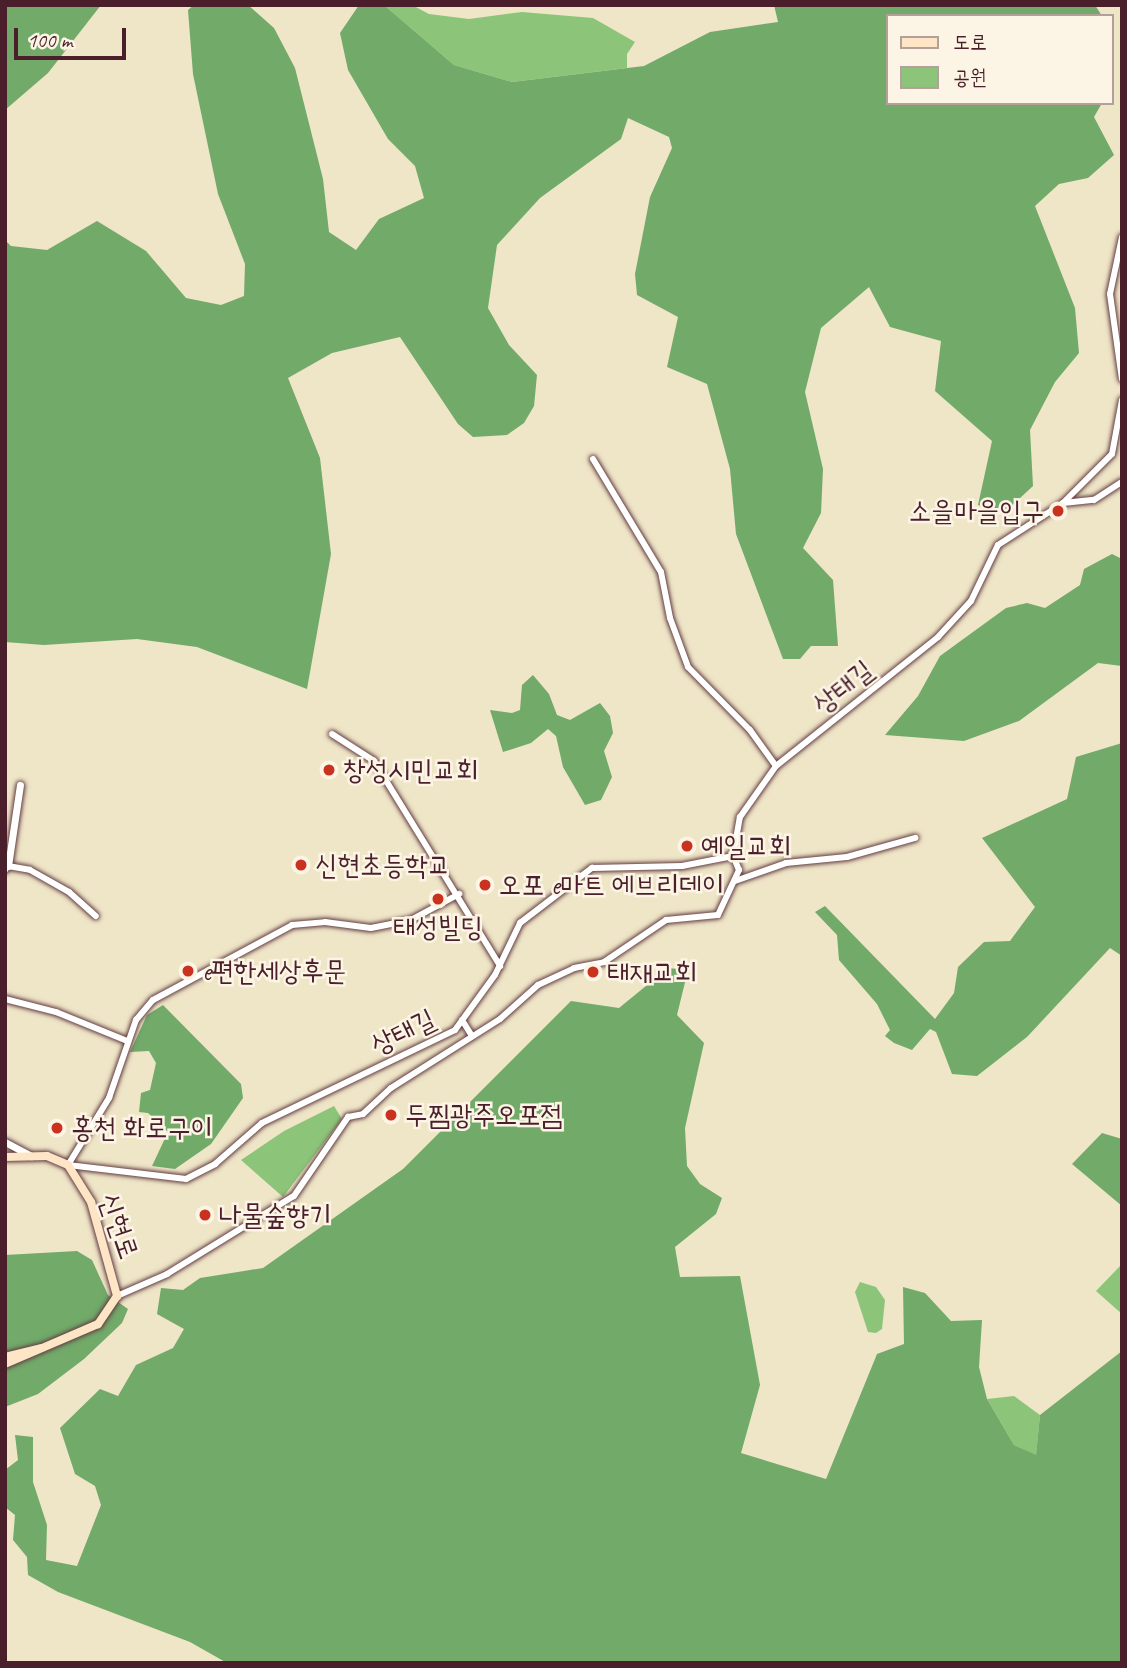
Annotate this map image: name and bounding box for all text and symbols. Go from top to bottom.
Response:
scale bar [18,14,130,58]
legend [886,14,1113,105]
text: 100 m [27,27,72,53]
text: 도로 [953,29,987,55]
text: 공원 [953,64,987,90]
place label: 소을마을입구 [909,494,1044,528]
marker: 소을마을입구 [1050,503,1066,519]
street label: 상태길 [806,653,880,721]
place label: 창성시민교회 [343,753,478,787]
marker: 창성시민교회 [321,762,337,778]
place label: 예일교회 [701,829,791,863]
marker: 예일교회 [679,838,695,854]
place label: 신현초등학교 [315,848,450,882]
marker: 신현초등학교 [293,857,309,873]
place label: 오포 e마트 에브리데이 [499,868,724,902]
marker: 오포 e마트 에브리데이 [477,877,493,893]
marker: 태성빌딩 [430,891,446,907]
place label: 태성빌딩 [393,910,483,944]
place label: e편한세상후문 [202,954,346,988]
place label: 태재교회 [607,955,697,989]
marker: e편한세상후문 [180,963,196,979]
marker: 태재교회 [585,964,601,980]
street label: 상태길 [365,1002,441,1062]
place label: 두찜광주오포점 [405,1098,563,1132]
marker: 두찜광주오포점 [383,1107,399,1123]
place label: 홍천 화로구이 [71,1111,213,1145]
marker: 홍천 화로구이 [49,1120,65,1136]
street label: 신현로 [92,1189,146,1263]
place label: 나물숲향기 [219,1198,332,1232]
marker: 나물숲향기 [197,1207,213,1223]

